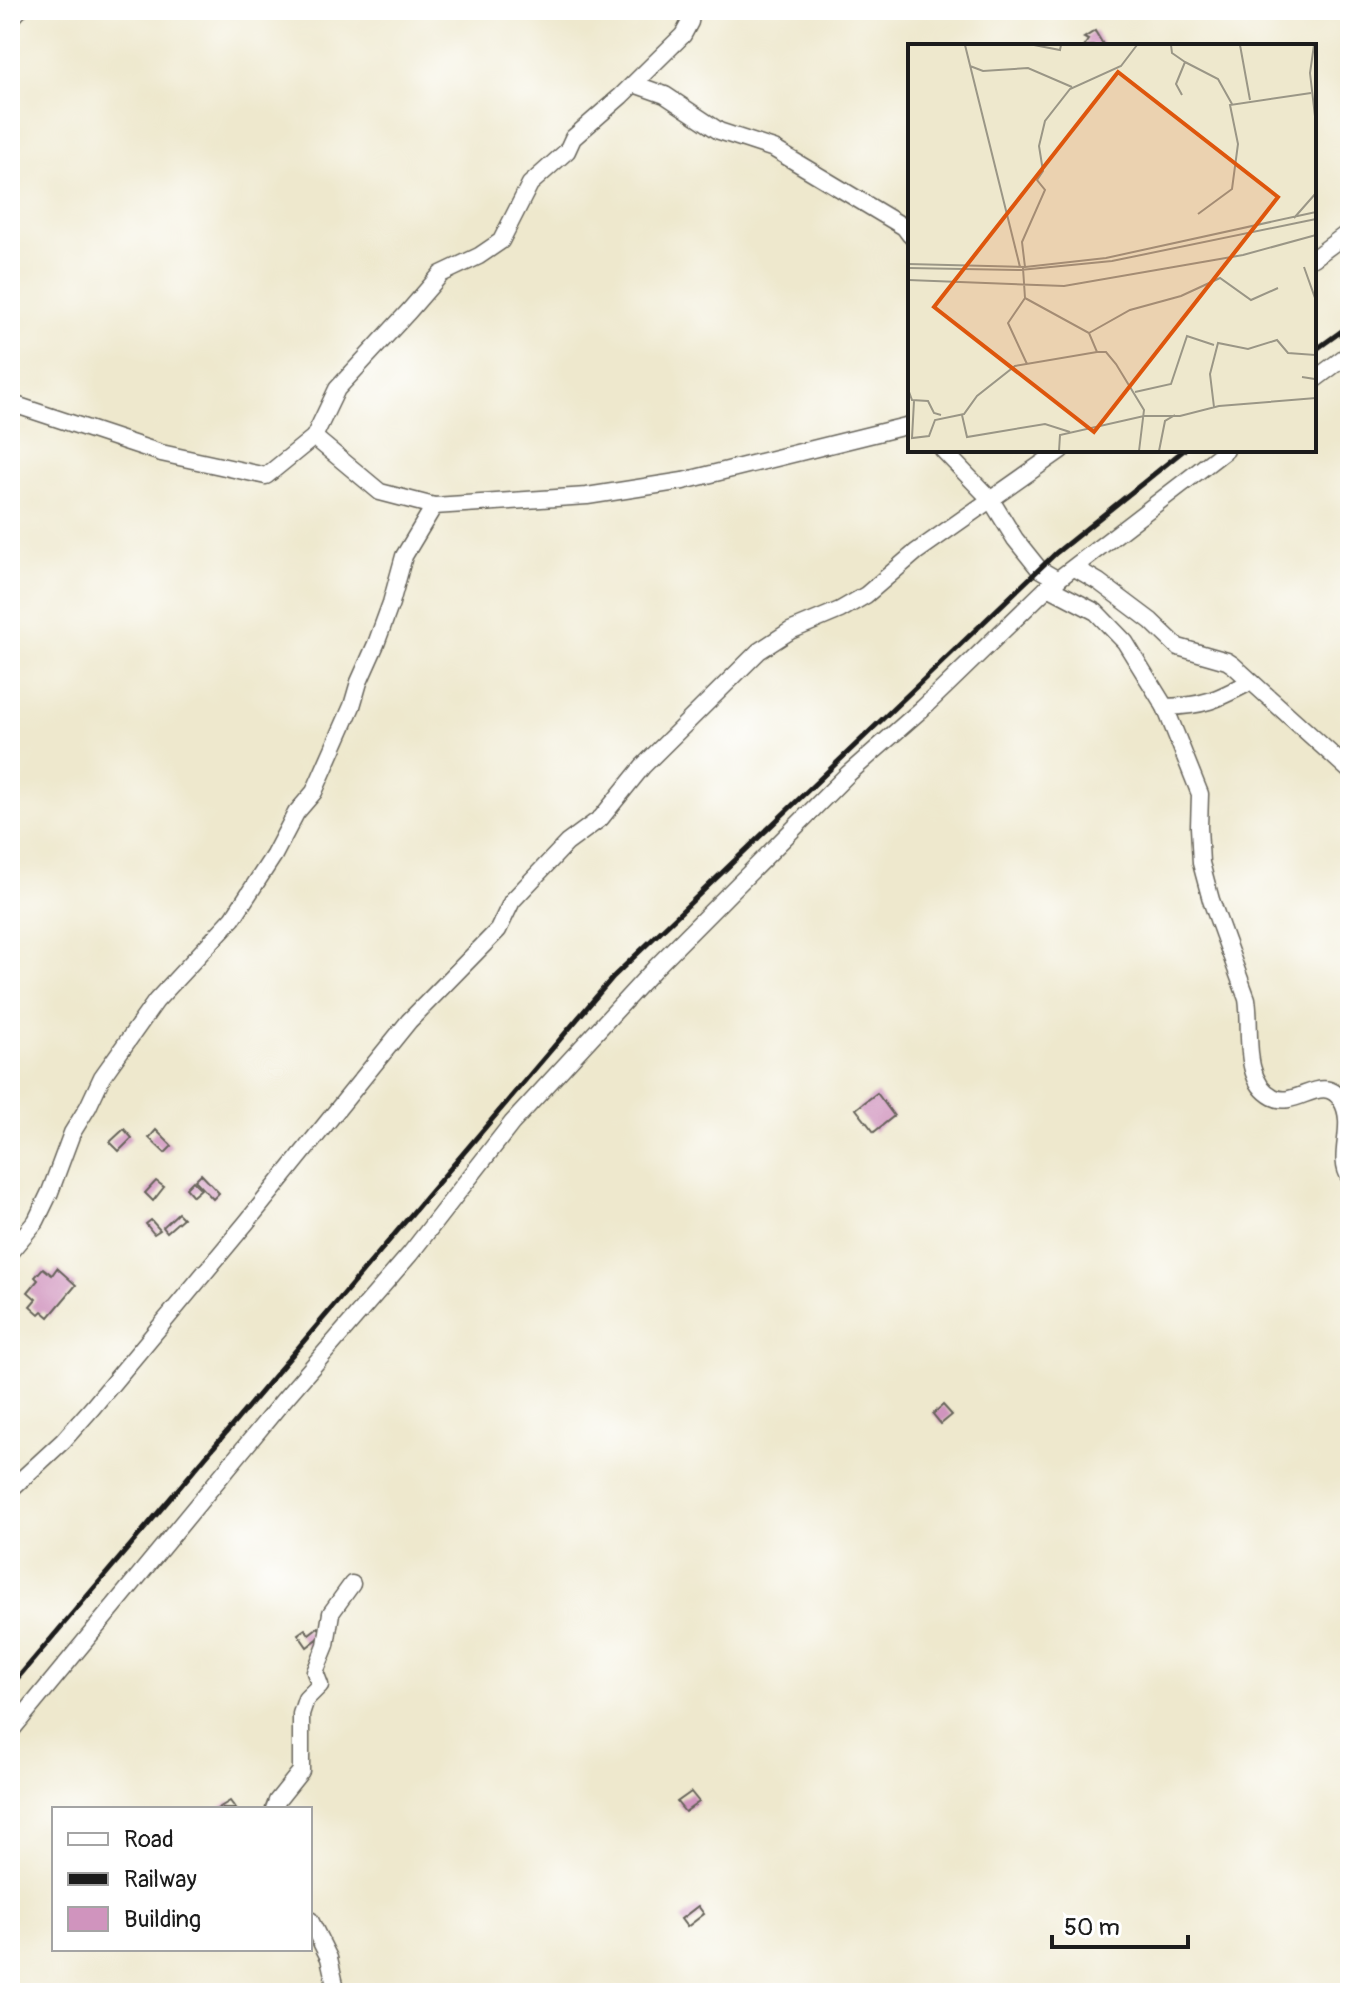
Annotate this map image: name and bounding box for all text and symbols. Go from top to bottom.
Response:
inset map [908,44,1316,452]
legend [52,1807,312,1951]
text: Road [124,1825,174,1854]
text: Railway [124,1865,197,1894]
scale bar [1052,1899,1188,1949]
text: Building [124,1905,201,1934]
text: 50 m [1064,1913,1120,1942]

